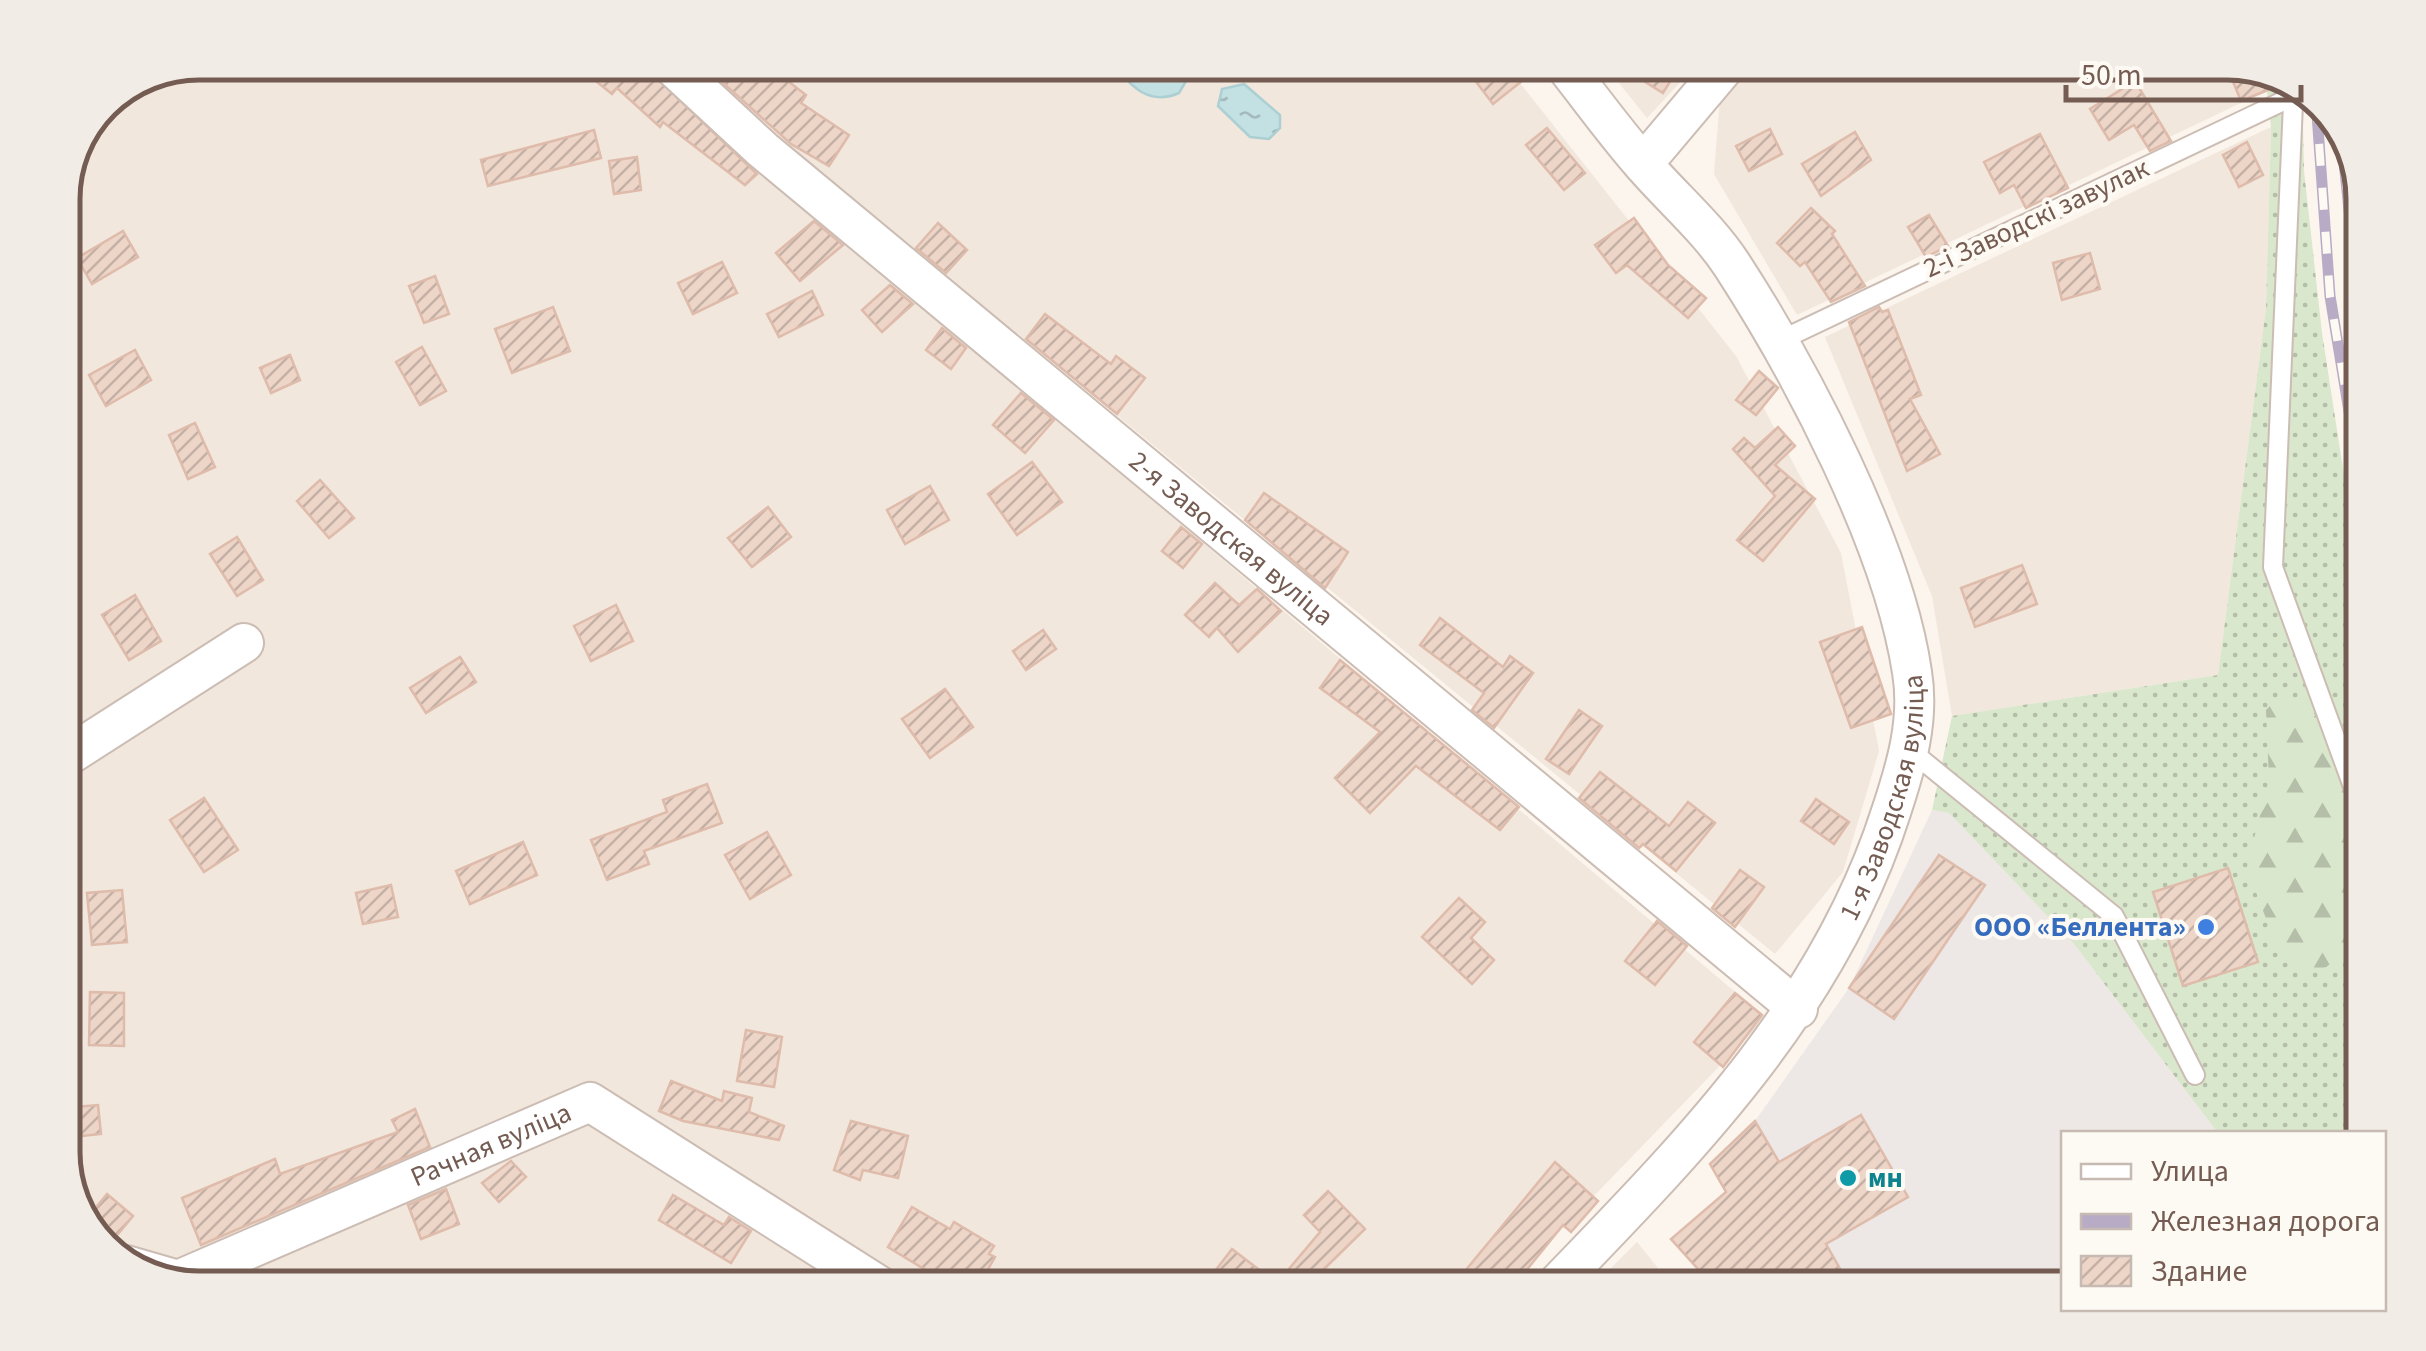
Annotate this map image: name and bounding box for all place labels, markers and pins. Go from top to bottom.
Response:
place label: ООО «Беллента» [1974,907,2186,947]
marker: ООО «Беллента» [2195,916,2217,938]
place label: мн [1868,1158,1903,1198]
marker: мн [1837,1167,1859,1189]

